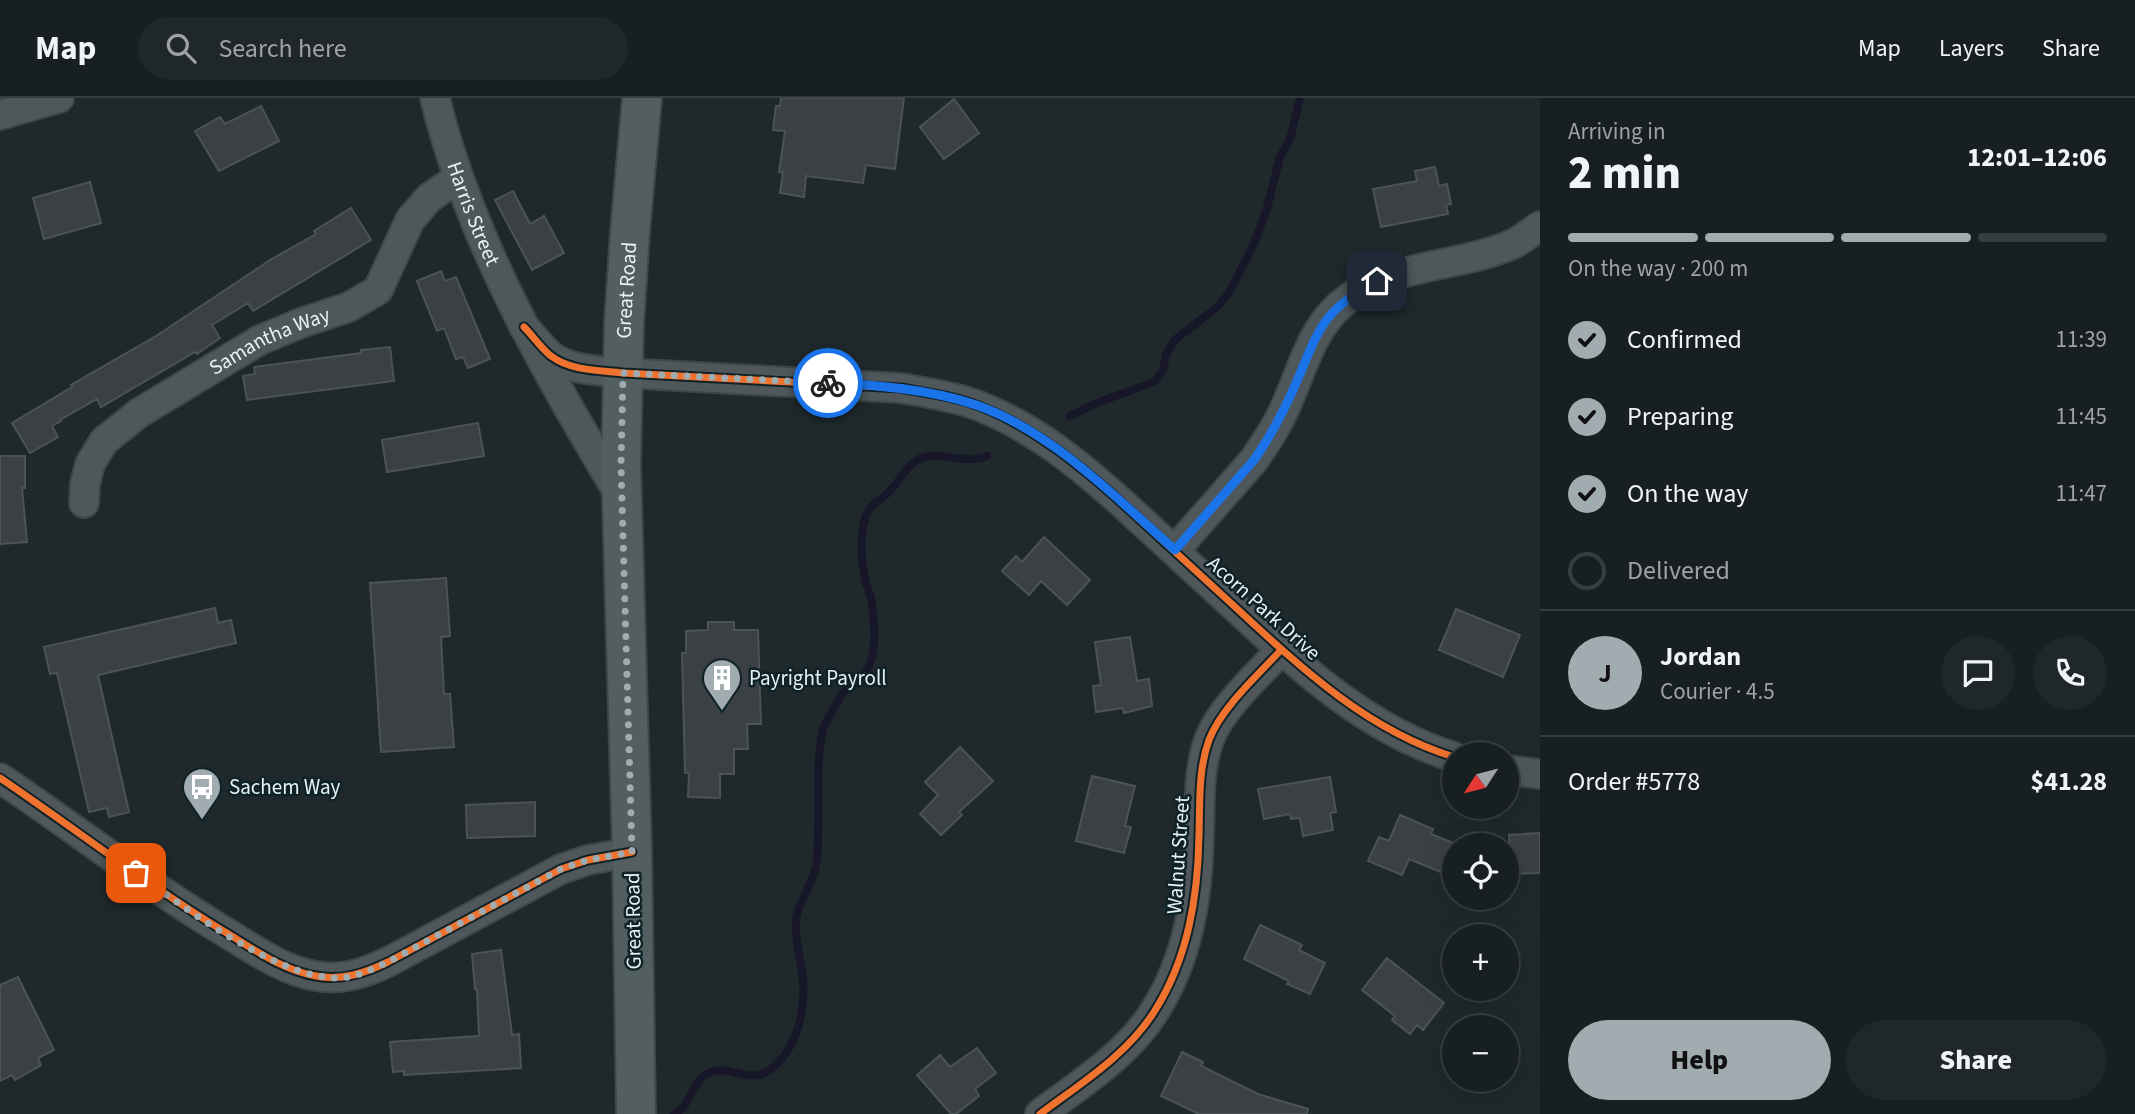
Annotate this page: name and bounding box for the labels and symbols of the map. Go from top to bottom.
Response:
street label: Harris Street [439,158,508,271]
street label: Great Road [609,241,644,339]
pin [1347,251,1407,311]
street label: Samantha Way [203,299,334,382]
courier [793,348,863,418]
street label: Acorn Park Drive [1201,549,1327,667]
building icon: Payright Payroll [701,657,743,712]
place label: Payright Payroll [749,663,887,693]
north arrow [1442,742,1519,819]
bus stop icon: Sachem Way [181,766,223,821]
place label: Sachem Way [229,772,341,802]
street label: Walnut Street [1159,795,1197,915]
pin [106,843,166,903]
street label: Great Road [617,872,649,970]

